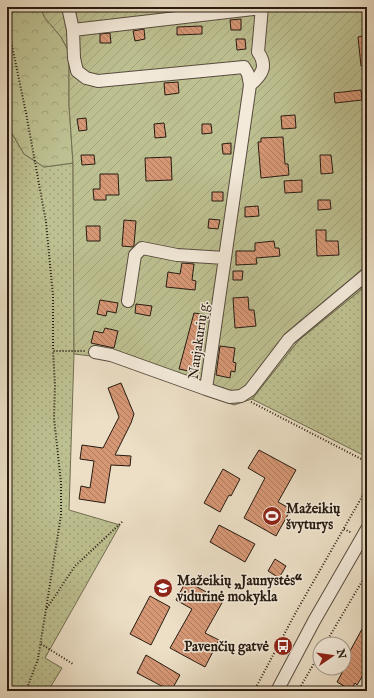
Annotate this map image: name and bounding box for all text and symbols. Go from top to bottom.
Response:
street label: Naujakurių g. [185,300,213,380]
place label: Mažeikių švyturys [286,500,341,534]
sports icon: Mažeikių švyturys [261,505,283,527]
place label: Mažeikių „Jaunystės“ vidurinė mokykla [176,572,302,606]
school or university icon: Mažeikių „Jaunystės“ vidurinė mokykla [152,577,174,599]
bus stop icon: Pavenčių gatvė [272,635,294,657]
north arrow [312,636,352,676]
place label: Pavenčių gatvė [184,638,270,656]
text: N [333,647,349,661]

